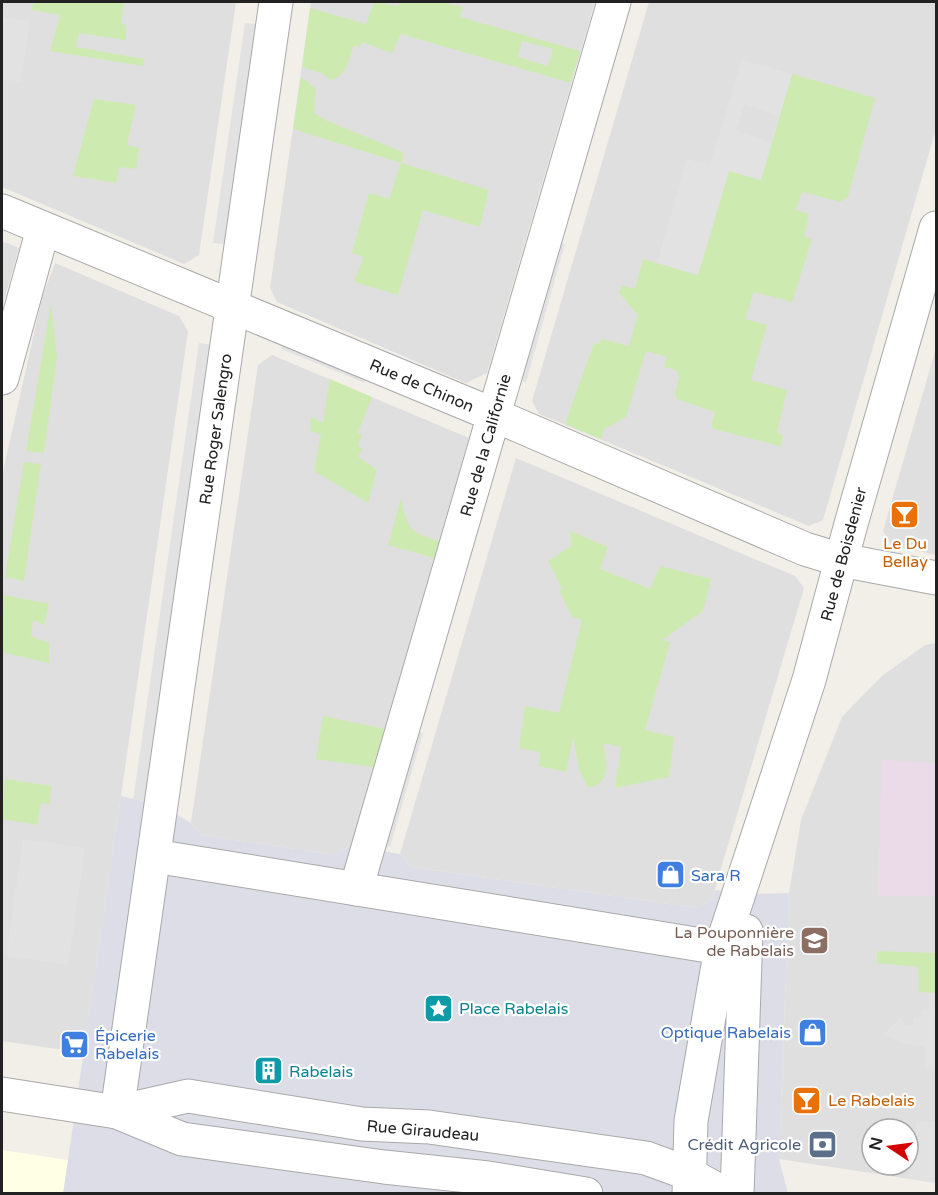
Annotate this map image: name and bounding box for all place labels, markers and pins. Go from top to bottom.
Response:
bar icon: Le Du Bellay [889,499,921,531]
place label: Le Du Bellay [882,534,928,572]
shop icon: Sara R [654,859,686,891]
place label: Sara R [691,866,741,886]
place label: La Pouponnière de Rabelais [674,923,794,961]
school or university icon: La Pouponnière de Rabelais [799,925,831,957]
place icon: Place Rabelais [422,992,454,1024]
place label: Place Rabelais [459,999,569,1019]
shop icon: Optique Rabelais [796,1016,828,1048]
place label: Optique Rabelais [661,1023,791,1043]
place label: Épicerie Rabelais [95,1026,159,1064]
supermarket icon: Épicerie Rabelais [58,1028,90,1060]
building icon: Rabelais [252,1055,284,1087]
place label: Rabelais [289,1062,353,1082]
bar icon: Le Rabelais [791,1084,823,1116]
place label: Le Rabelais [828,1091,915,1111]
bank icon: Crédit Agricole [806,1128,838,1160]
place label: Crédit Agricole [688,1135,801,1155]

